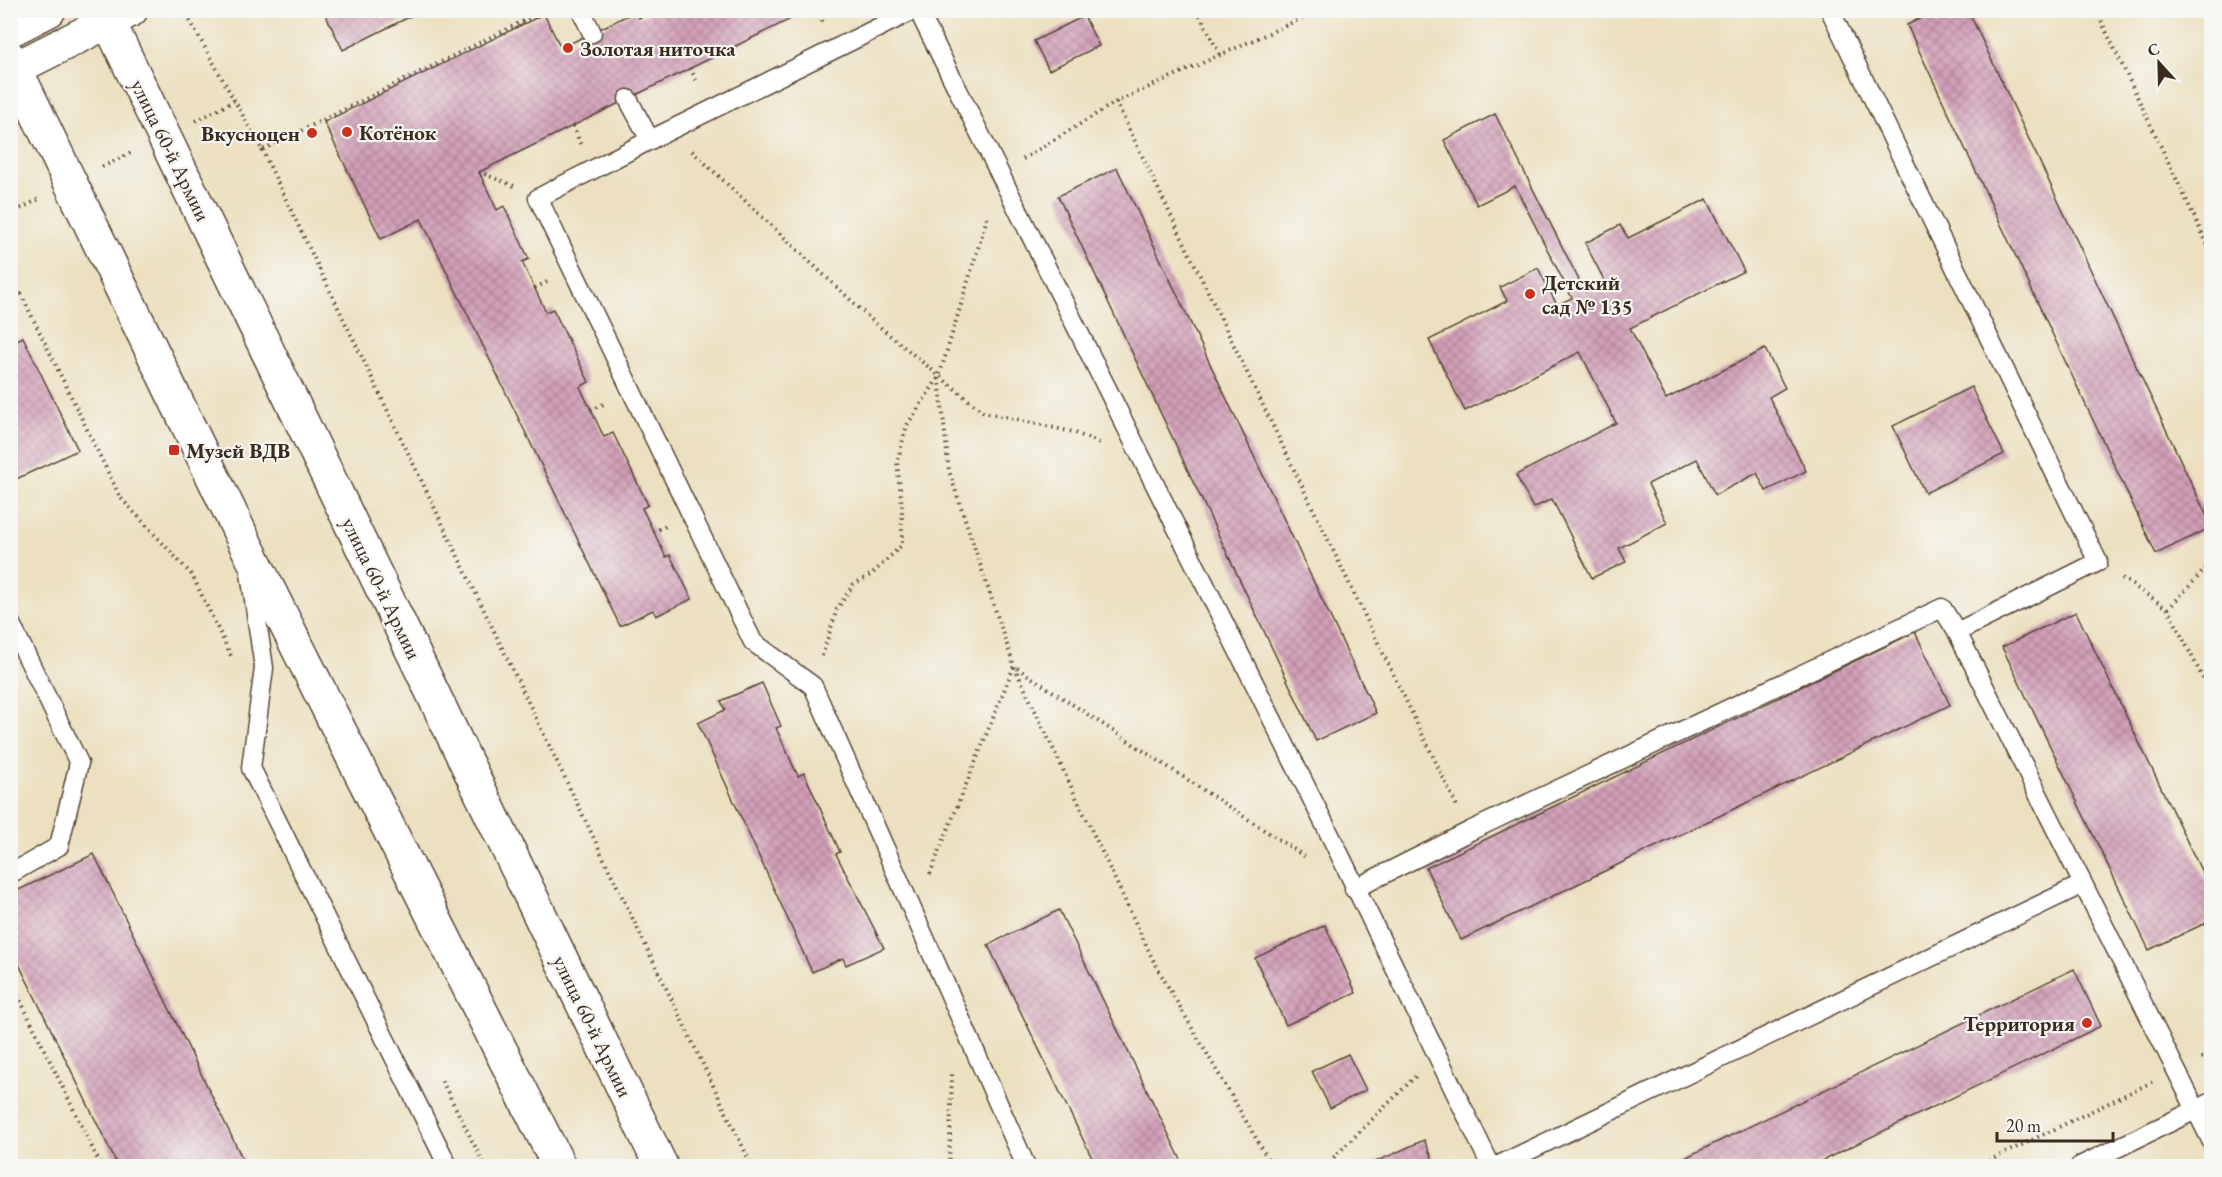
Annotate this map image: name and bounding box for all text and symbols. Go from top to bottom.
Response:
north arrow [2129,33,2189,93]
place label: Золотая ниточка [580,35,736,62]
text: С [2144,38,2163,61]
marker: Золотая ниточка [561,41,575,55]
street label: улица 60-й Армии [125,74,217,226]
place label: Котёнок [359,119,437,146]
place label: Вкусноцен [201,120,300,147]
marker: Котёнок [340,125,354,139]
marker: Вкусноцен [305,126,319,140]
place label: Детский сад № 135 [1542,269,1633,320]
marker: Детский сад № 135 [1523,287,1537,301]
place label: Музей ВДВ [186,437,290,464]
marker: Музей ВДВ [167,443,181,457]
street label: улица 60-й Армии [336,512,428,664]
street label: улица 60-й Армии [547,950,639,1102]
place label: Территория [1963,1010,2075,1037]
marker: Территория [2080,1016,2094,1030]
scale bar [1997,1105,2112,1143]
text: 20 m [2006,1114,2041,1137]

